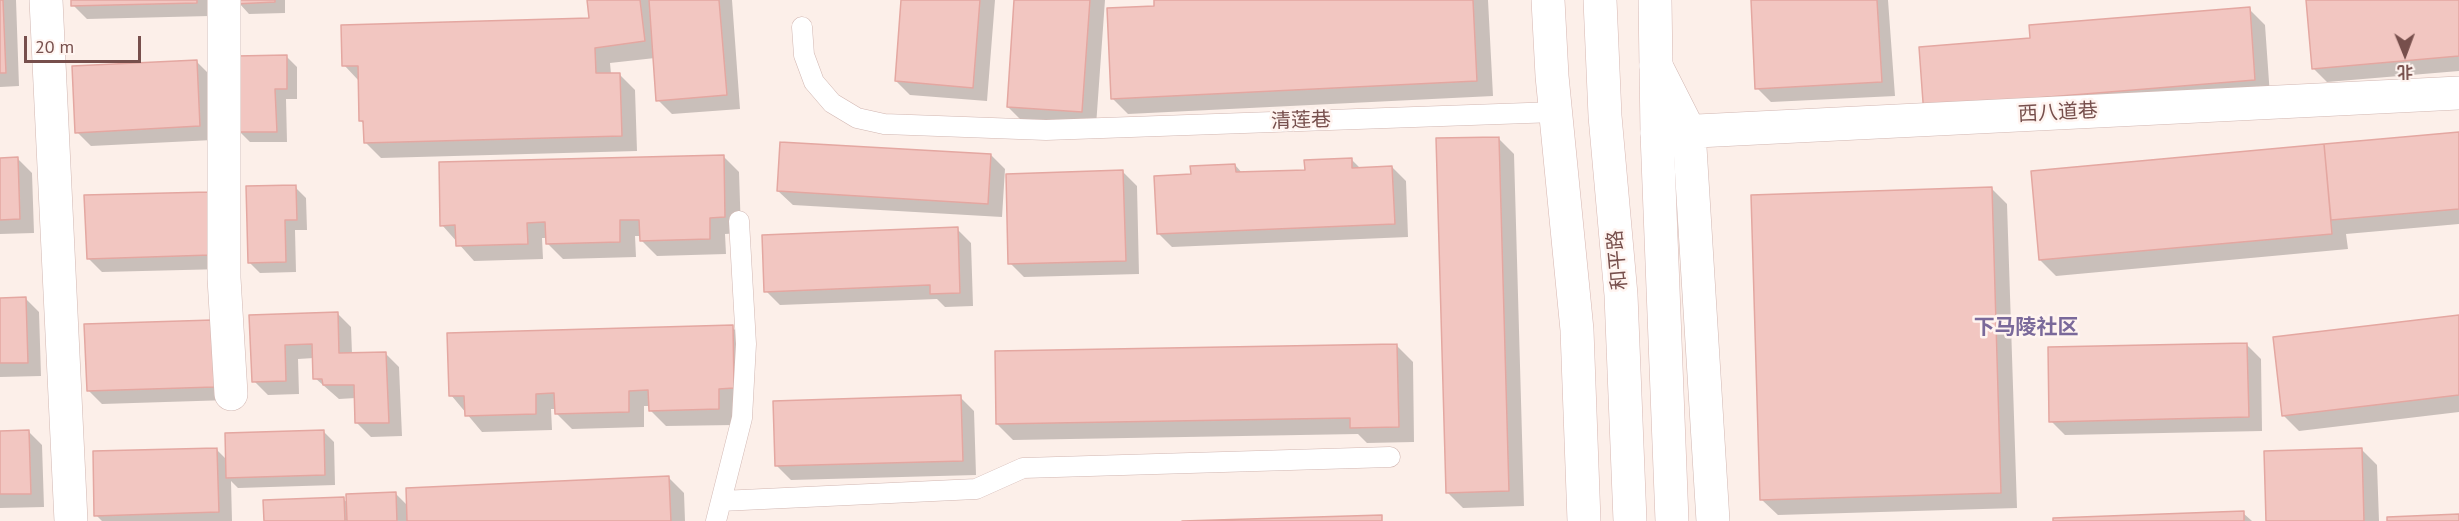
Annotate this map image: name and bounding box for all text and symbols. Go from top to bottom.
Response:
scale bar [27,24,144,62]
north arrow [2375,24,2435,84]
text: 20 m [35,35,74,58]
text: 北 [2397,62,2414,82]
street label: 西八道巷 [2017,99,2099,127]
street label: 清莲巷 [1271,108,1331,134]
street label: 和平路 [1603,229,1633,291]
district label: 下马陵社区 [1974,315,2078,341]

